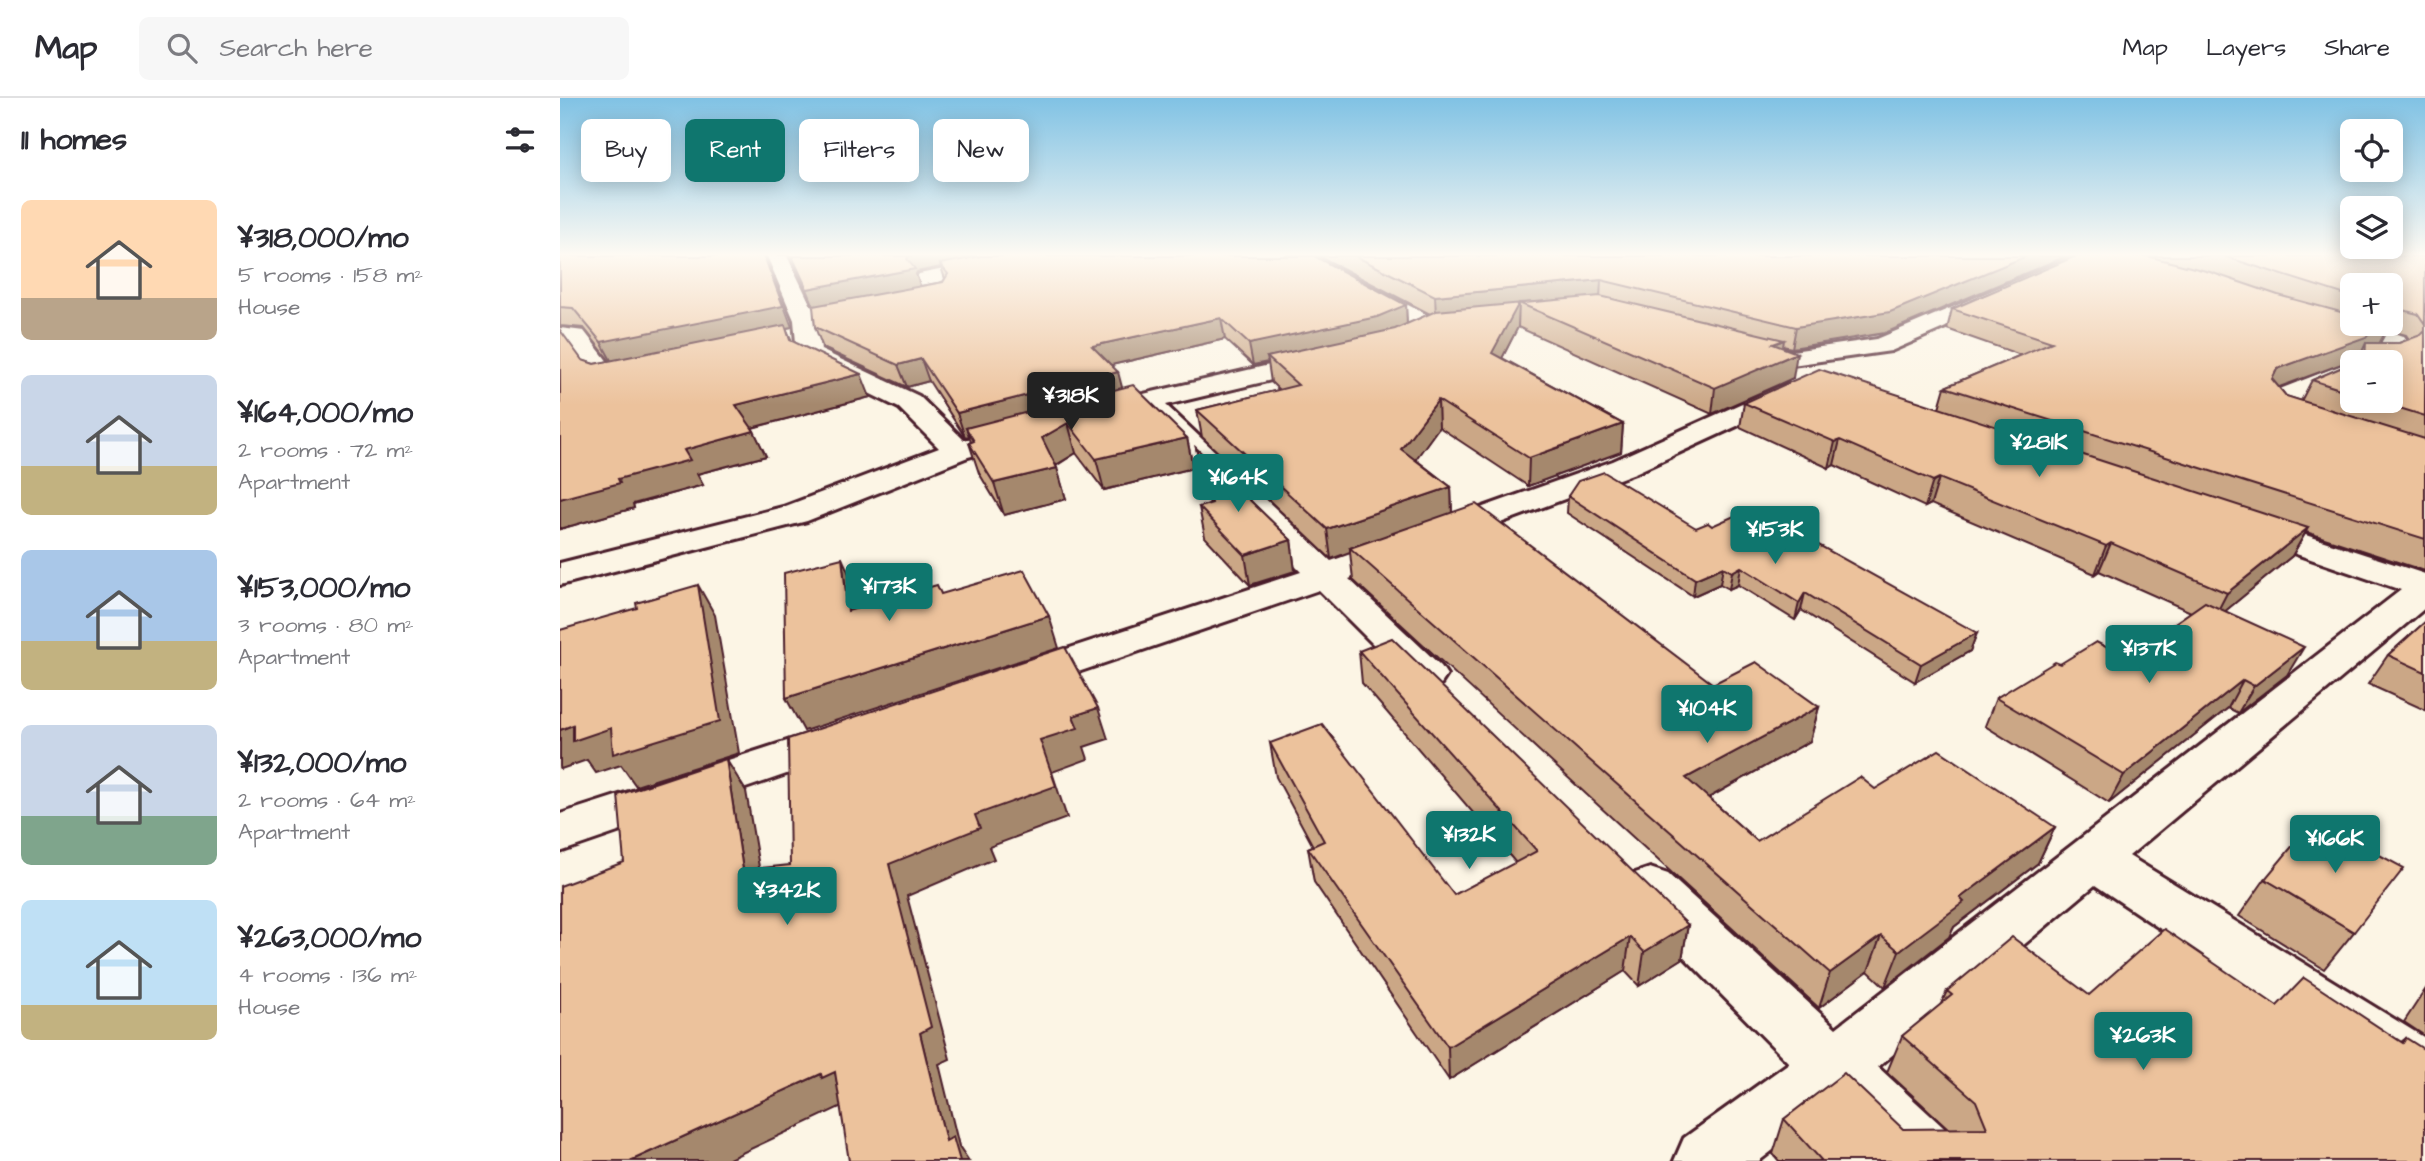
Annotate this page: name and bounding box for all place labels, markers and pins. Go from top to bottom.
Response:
pin: ¥318K [1022,372,1120,432]
pin: ¥281K [1990,420,2088,479]
pin: ¥164K [1189,454,1287,514]
pin: ¥153K [1726,506,1824,566]
pin: ¥173K [840,564,938,623]
pin: ¥137K [2100,626,2198,685]
pin: ¥104K [1658,686,1756,745]
pin: ¥132K [1420,812,1518,871]
pin: ¥166K [2286,816,2384,875]
pin: ¥342K [738,868,836,927]
pin: ¥263K [2094,1012,2192,1072]

